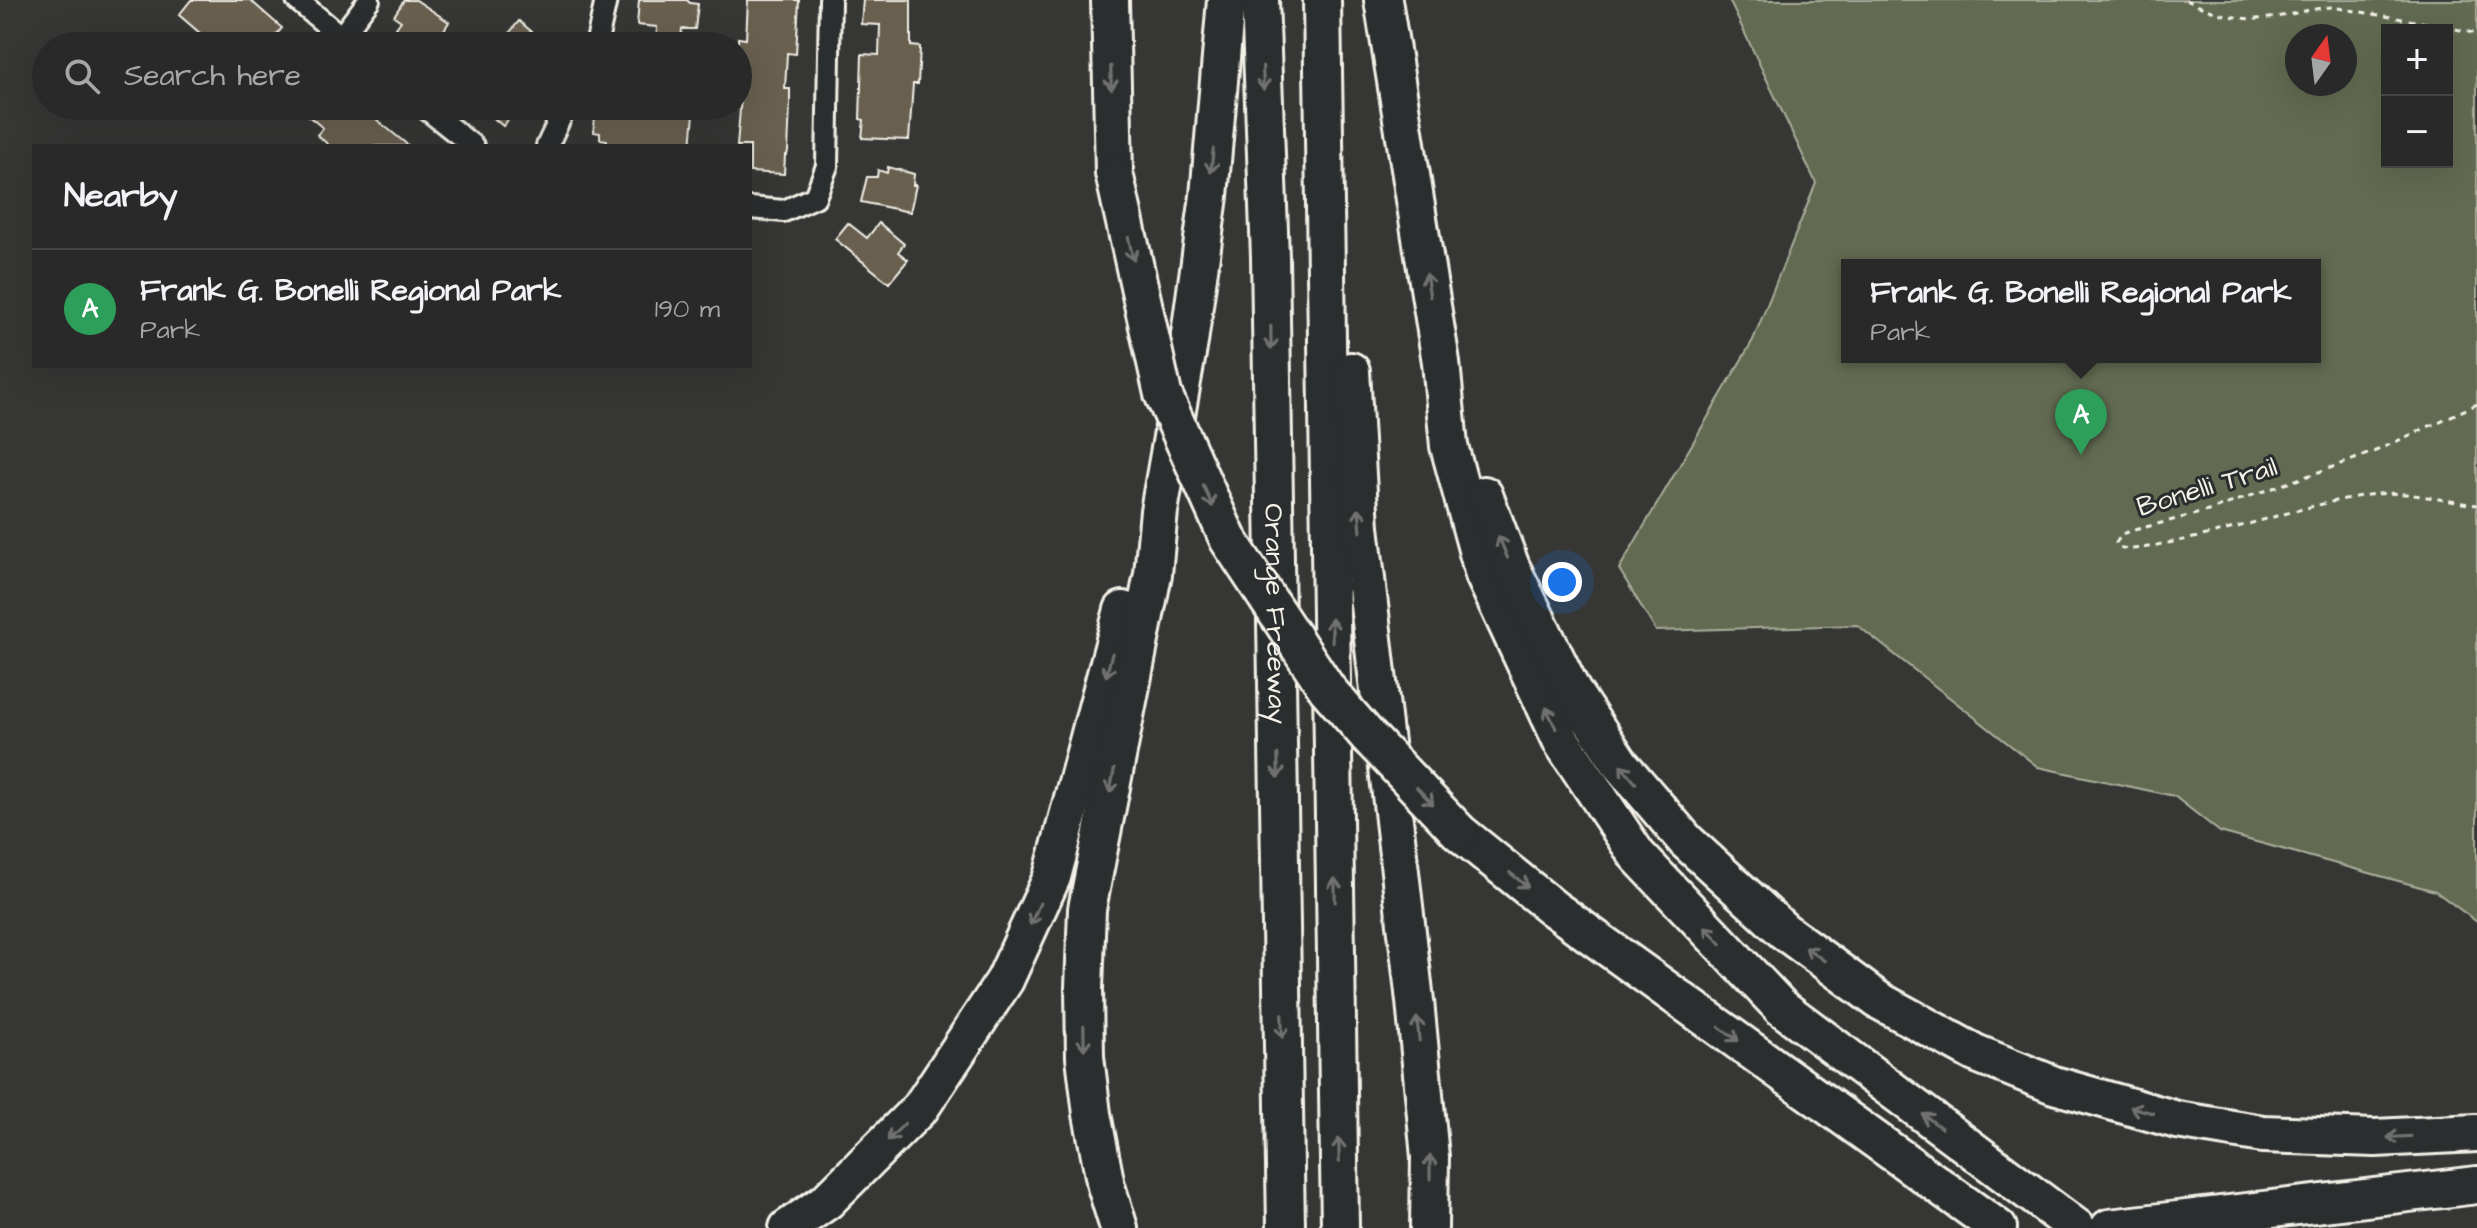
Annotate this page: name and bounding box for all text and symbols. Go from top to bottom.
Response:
north arrow [2285,24,2357,96]
map controls [2381,24,2453,168]
button: + [2381,24,2453,96]
search box [32,32,752,120]
icon: search [60,54,104,98]
text: Search here [124,55,301,97]
one-way arrow [1104,64,1119,91]
one-way arrow [1256,64,1271,91]
button: − [2381,96,2453,168]
one-way arrow [1205,147,1220,174]
text: Nearby [64,172,178,220]
one-way arrow [1124,236,1139,262]
popup [1841,259,2321,363]
text: Frank G. Bonelli Regional Park [140,270,561,312]
text: Frank G. Bonelli Regional Park [1870,272,2292,314]
one-way arrow [1420,273,1435,299]
text: A [82,291,98,327]
text: 190 m [655,291,720,327]
text: Park [140,312,200,348]
text: Park [1870,314,1930,350]
one-way arrow [1263,324,1279,351]
pin: A [2055,389,2107,455]
street label: Bonelli Trail [2132,447,2282,527]
one-way arrow [1202,483,1217,508]
street label: Orange Freeway [1255,503,1297,724]
one-way arrow [1352,507,1367,534]
one-way arrow [1495,535,1509,560]
your location [1542,562,1582,602]
one-way arrow [1324,617,1339,644]
one-way arrow [1100,651,1115,677]
one-way arrow [1543,707,1558,731]
one-way arrow [1270,752,1285,779]
one-way arrow [1619,764,1637,784]
one-way arrow [1104,768,1119,793]
one-way arrow [1415,786,1434,806]
one-way arrow [1508,872,1529,889]
one-way arrow [1328,877,1343,904]
one-way arrow [1027,901,1042,926]
one-way arrow [1704,925,1723,945]
one-way arrow [1804,946,1826,962]
one-way arrow [1275,1012,1290,1039]
one-way arrow [1410,1016,1425,1043]
one-way arrow [1077,1024,1092,1051]
one-way arrow [1718,1026,1740,1042]
one-way arrow [2129,1102,2155,1117]
one-way arrow [1922,1112,1944,1129]
one-way arrow [886,1122,906,1141]
one-way arrow [2386,1130,2413,1145]
one-way arrow [1331,1137,1347,1164]
one-way arrow [1422,1154,1438,1181]

